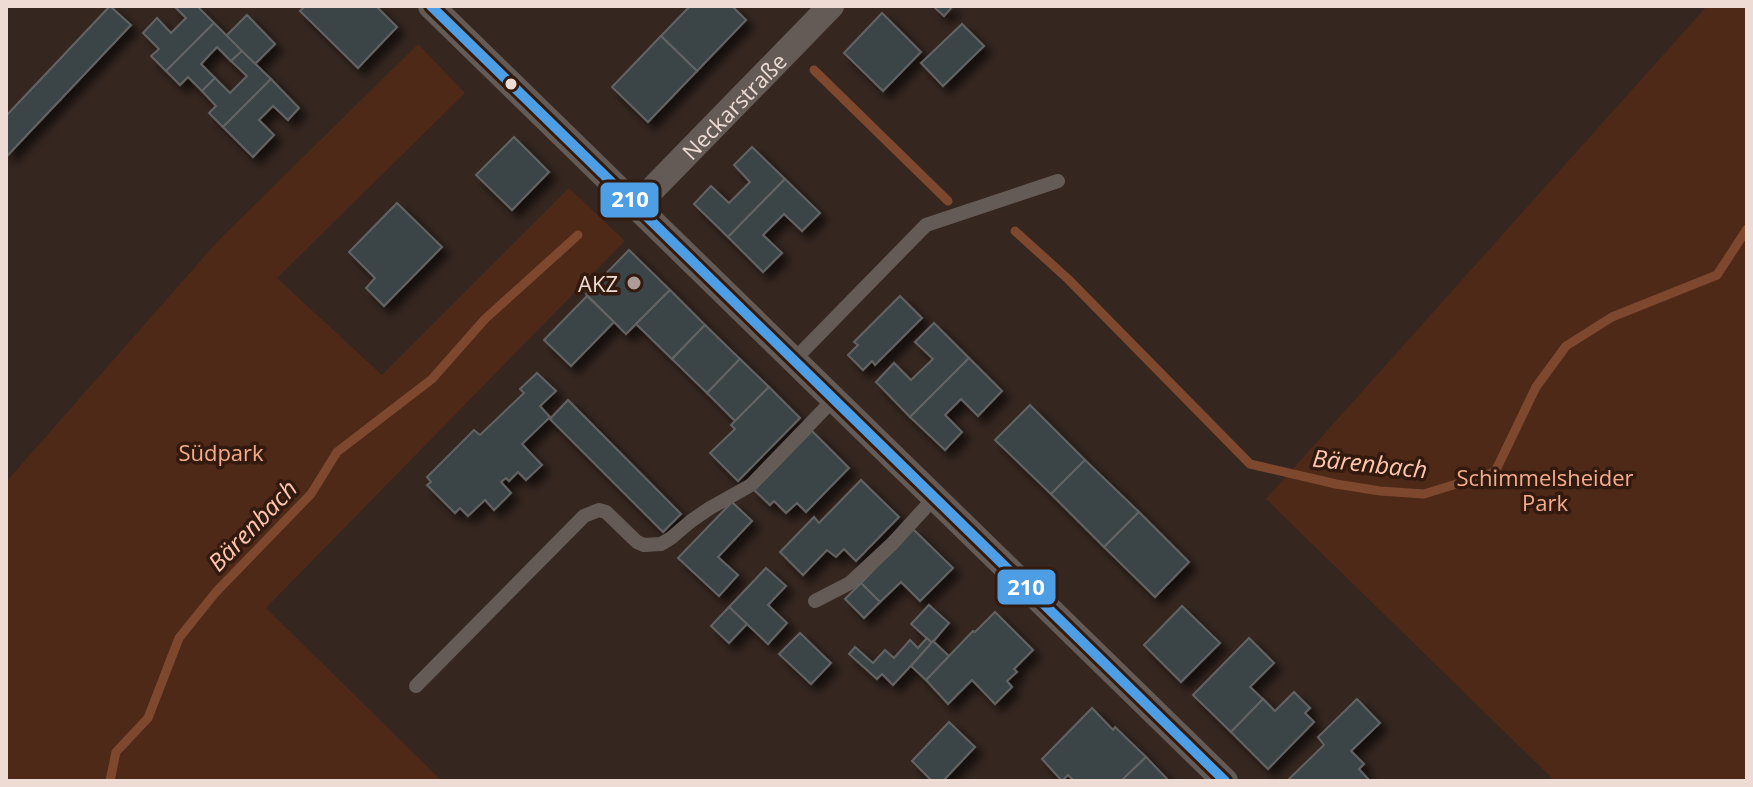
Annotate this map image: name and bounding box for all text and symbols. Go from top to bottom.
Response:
street label: Neckarstraße [675,46,793,166]
unlabelled marker [503,76,519,92]
line badge: 210 [599,181,660,219]
text: 210 [611,183,649,213]
place label: AKZ [578,268,618,298]
marker: AKZ [625,274,643,292]
park label: Südpark [178,437,264,467]
water label: Bärenbach [1311,441,1429,485]
park label: Schimmelsheider Park [1457,462,1633,517]
water label: Bärenbach [200,472,304,578]
line badge: 210 [996,568,1057,606]
text: 210 [1007,571,1045,601]

